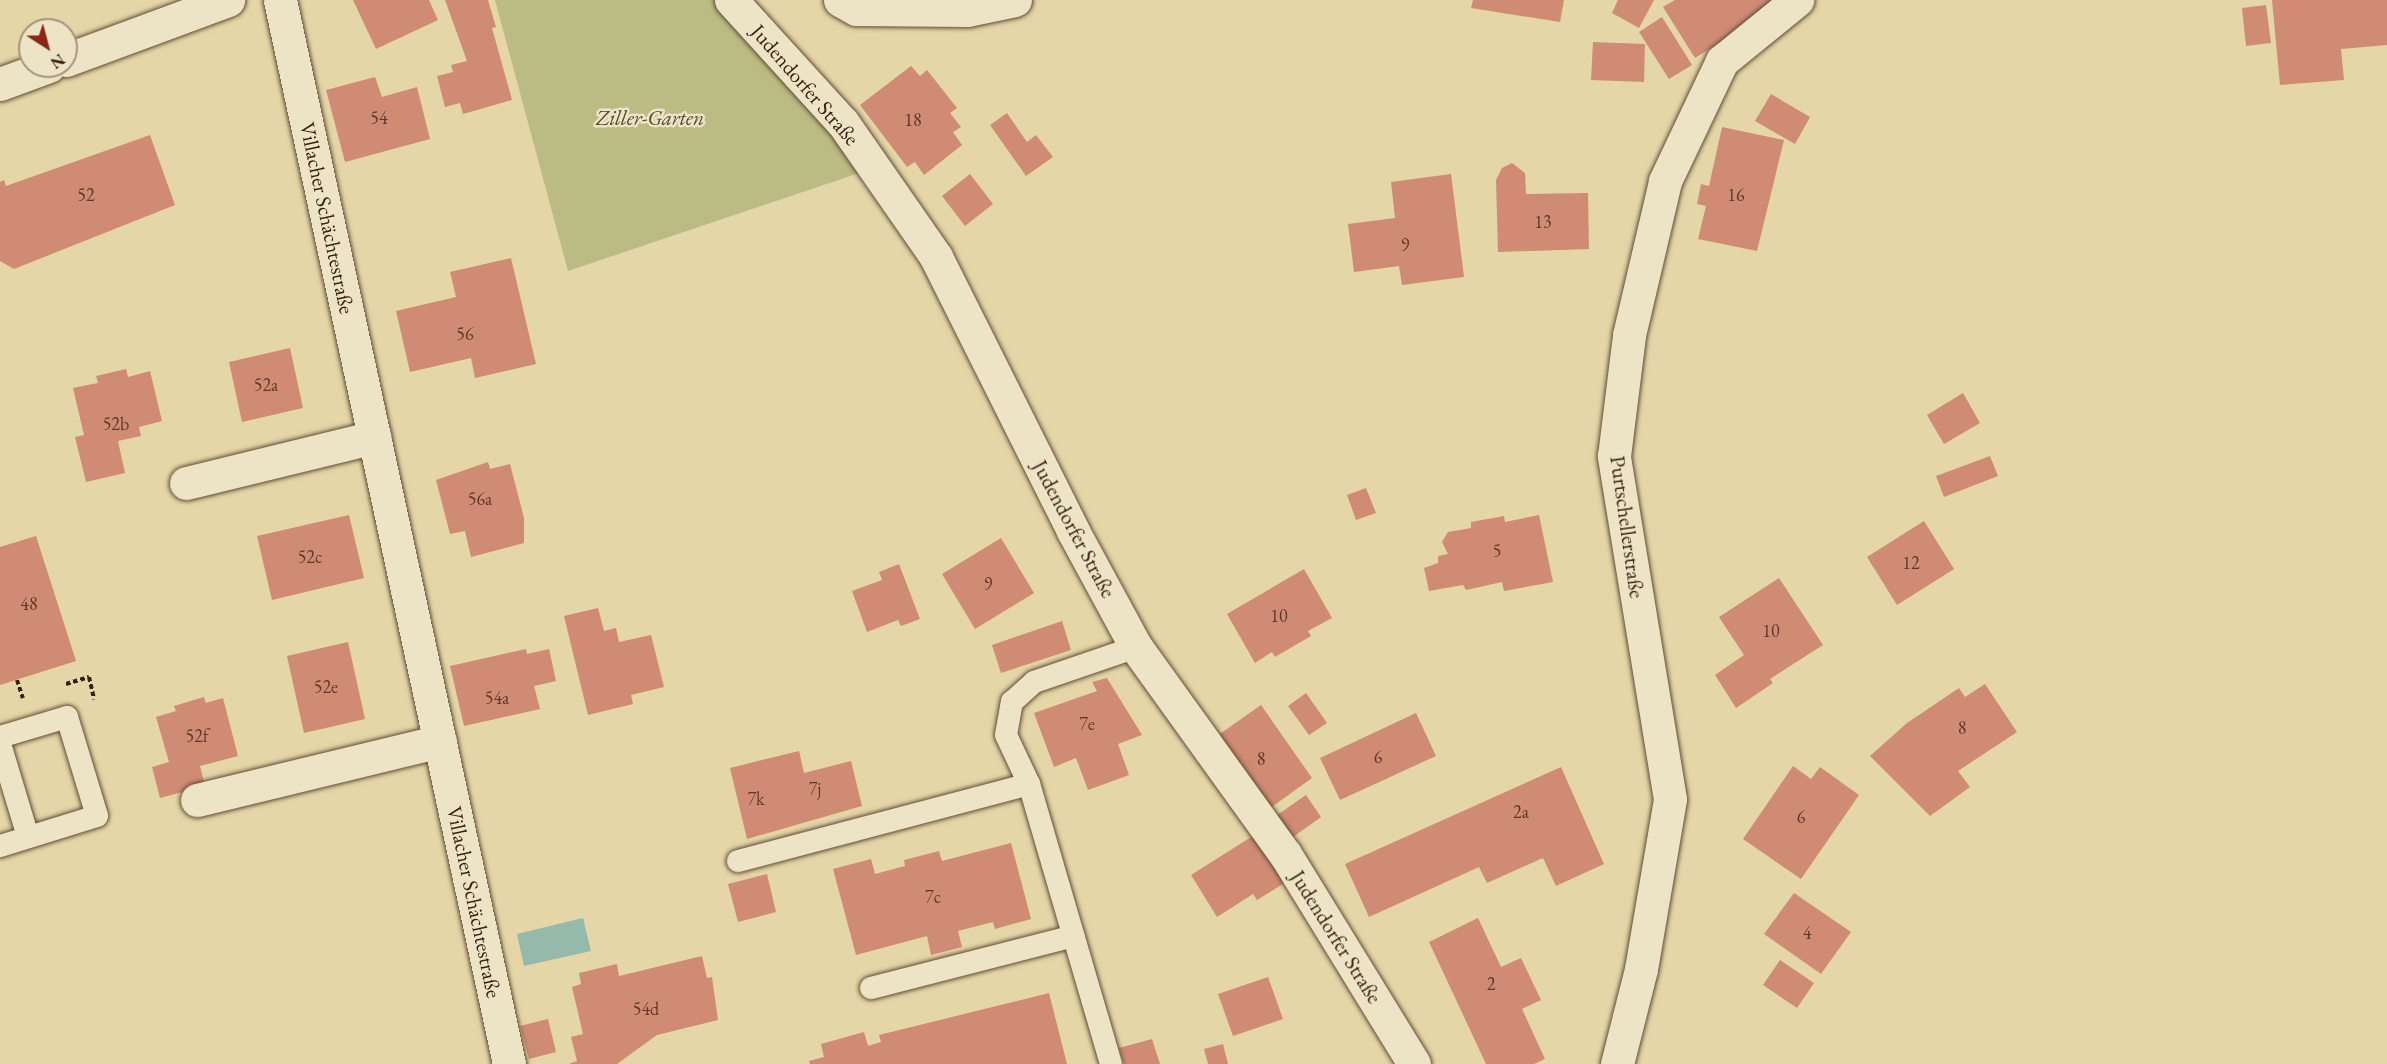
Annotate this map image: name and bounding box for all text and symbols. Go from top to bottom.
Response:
north arrow [18,18,78,78]
street label: Judendorfer Straße [746,19,864,151]
text: N [46,49,69,74]
park label: Ziller-Garten [596,105,704,131]
house number: 54 [370,107,388,129]
house number: 18 [904,109,922,131]
street label: Villacher Schächtestraße [294,120,360,316]
house number: 52 [77,184,95,206]
house number: 16 [1727,184,1745,206]
house number: 13 [1534,211,1552,233]
house number: 9 [1401,234,1409,256]
house number: 56 [456,323,474,345]
house number: 52a [254,374,278,396]
house number: 52b [103,413,129,435]
street label: Purtschellerstraße [1605,454,1649,600]
street label: Judendorfer Straße [1027,456,1121,602]
house number: 56a [468,488,492,510]
house number: 5 [1493,540,1501,562]
house number: 52c [298,546,322,568]
house number: 12 [1902,552,1920,574]
house number: 9 [984,573,992,595]
house number: 48 [20,593,38,615]
house number: 10 [1270,605,1288,627]
house number: 10 [1762,620,1780,642]
house number: 52e [314,676,338,698]
house number: 54a [485,687,509,709]
house number: 7e [1079,713,1095,735]
house number: 8 [1958,717,1966,739]
house number: 52f [185,725,209,747]
house number: 6 [1374,746,1382,768]
house number: 8 [1257,748,1265,770]
house number: 7j [809,778,821,800]
house number: 7k [747,788,765,810]
house number: 2a [1513,801,1529,823]
street label: Villacher Schächtestraße [441,804,507,1000]
house number: 6 [1797,806,1805,828]
street label: Judendorfer Straße [1285,866,1387,1008]
house number: 7c [925,886,941,908]
house number: 4 [1803,922,1811,944]
house number: 2 [1487,973,1495,995]
house number: 54d [633,998,659,1020]

